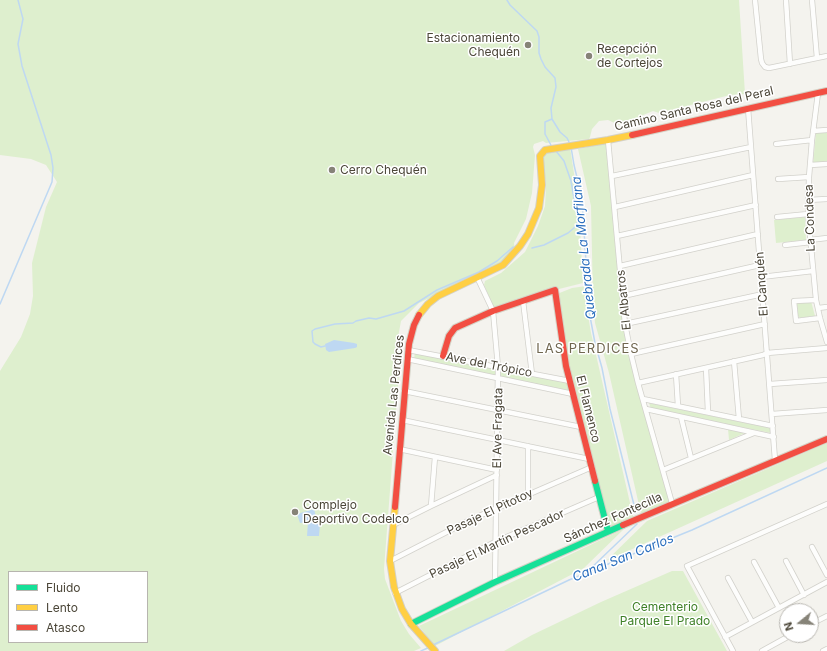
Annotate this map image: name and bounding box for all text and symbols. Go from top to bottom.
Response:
place label: Estacionamiento Chequén [426,31,520,59]
marker: Estacionamiento Chequén [523,40,533,50]
place label: Recepción de Cortejos [597,42,663,70]
marker: Recepción de Cortejos [584,51,594,61]
street label: Camino Santa Rosa del Peral [613,84,775,134]
place label: Cerro Chequén [340,163,427,177]
marker: Cerro Chequén [327,165,337,175]
water label: Quebrada La Morfilana [569,176,599,320]
street label: La Condesa [802,184,818,252]
street label: El Canquén [753,251,771,317]
street label: El Albatros [614,269,634,331]
street label: Avenida Las Perdices [381,334,407,456]
district label: LAS PERDICES [536,341,640,357]
street label: Ave del Trópico [445,350,533,380]
street label: El Flamenco [573,374,603,444]
street label: El Ave Fragata [490,388,506,468]
street label: Pasaje El Pitotoy [445,486,535,538]
street label: Sánchez Fontecilla [562,490,664,546]
place label: Complejo Deportivo Codelco [303,498,409,526]
street label: Pasaje El Martín Pescador [427,506,567,582]
marker: Complejo Deportivo Codelco [290,507,300,517]
water label: Canal San Carlos [570,531,676,585]
legend [8,571,148,643]
text: Fluido [46,580,81,595]
text: Lento [46,600,78,615]
park label: Cementerio Parque El Prado [620,600,710,628]
north arrow [779,603,819,643]
text: Atasco [46,620,85,635]
text: N [781,620,796,633]

